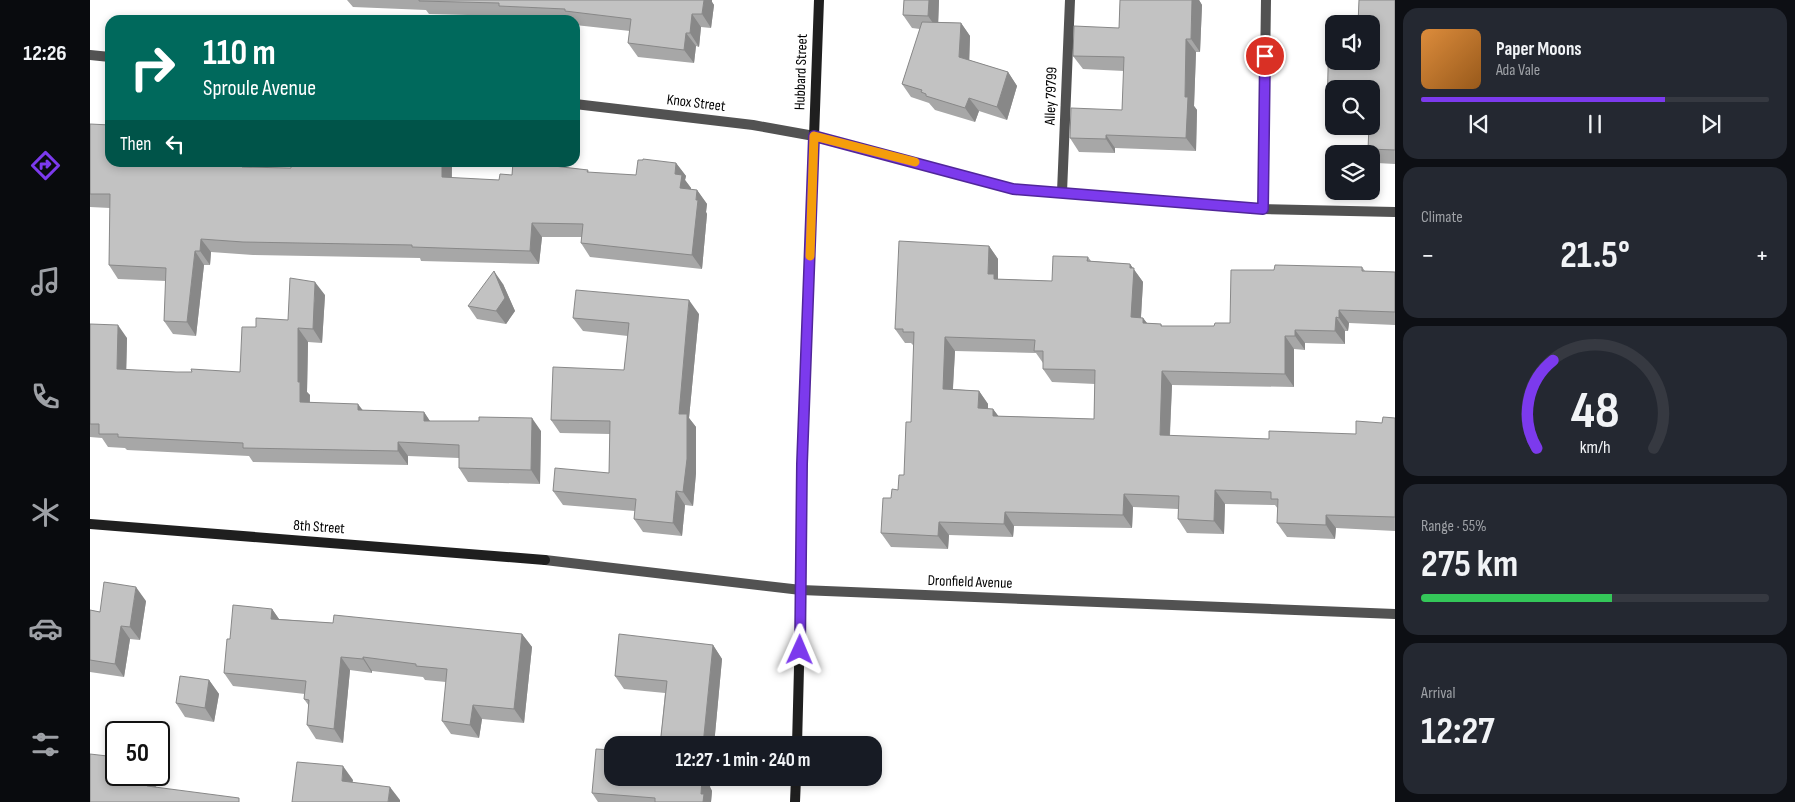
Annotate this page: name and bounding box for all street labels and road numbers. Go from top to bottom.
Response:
street label: Hubbard Street [790,33,812,111]
street label: Alley 79799 [1040,67,1062,126]
street label: Knox Street [666,90,727,116]
street label: 8th Street [293,516,346,538]
street label: Dronfield Avenue [927,571,1013,593]

